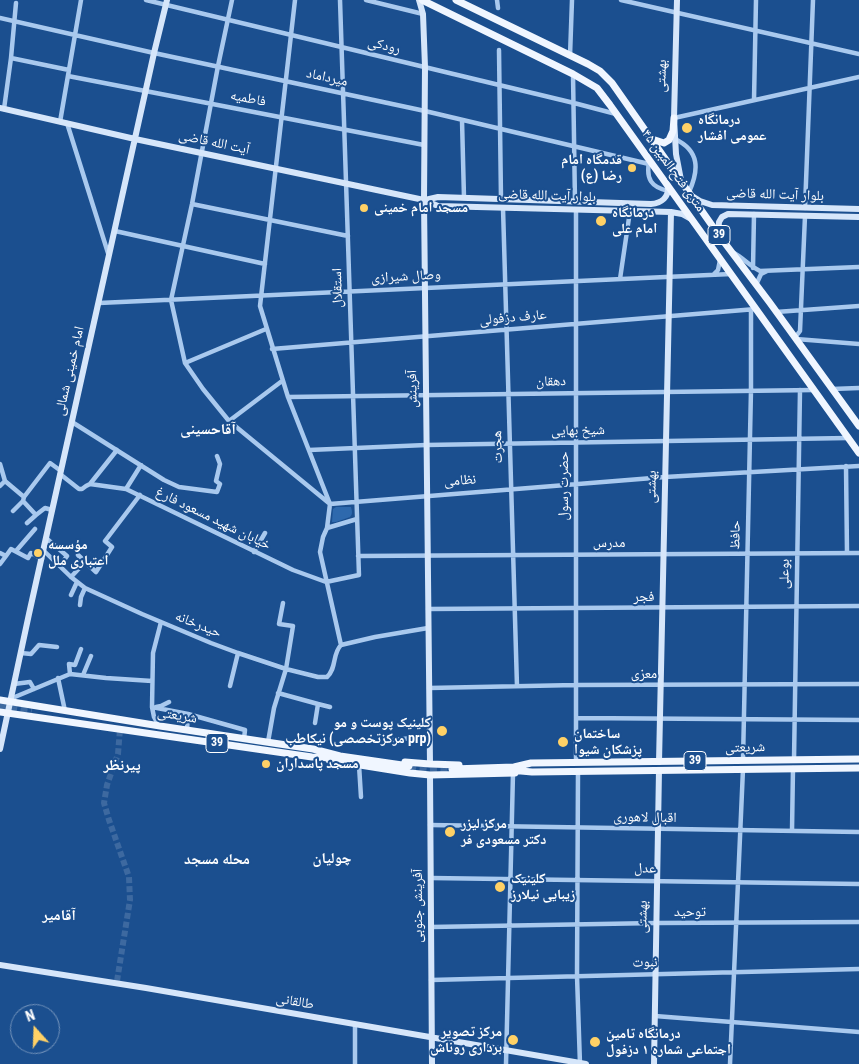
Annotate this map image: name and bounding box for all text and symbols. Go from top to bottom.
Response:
street label: رودکی [366,34,402,58]
street label: بهشتی [653,59,671,93]
street label: میرداماد [305,65,349,91]
street label: فاطمیه [229,87,267,111]
place label: درمانگاه عمومی افشار [698,112,766,144]
marker: درمانگاه عمومی افشار [680,121,694,135]
street label: آیت الله قاضی [177,127,251,159]
street label: ۴۵ متری فتح المبین [638,127,708,215]
place label: قدمگاه امام رضا (ع) [561,152,622,184]
marker: قدمگاه امام رضا (ع) [626,162,638,174]
street label: بلوار آیت‌ الله قاضی [726,185,824,205]
street label: بلوار آیت الله قاضی [498,186,596,206]
place label: مسجد امام خمینی [374,200,468,216]
marker: مسجد امام خمینی [358,202,370,214]
place label: درمانگاه امام علی [612,205,657,238]
marker: درمانگاه امام علی [594,214,608,228]
road number: 39 [708,226,730,244]
street label: وصال شیرازی [371,267,441,287]
street label: استقلال [329,268,347,308]
street label: عارف دزفولی [479,307,547,329]
street label: امام خمینی شمالی [52,325,88,417]
street label: آفرینش [404,370,422,408]
street label: دهقان [536,373,566,391]
district label: آقاحسینی [180,421,236,439]
street label: شیخ بهایی [551,422,605,440]
street label: هجرت [489,430,507,464]
street label: حضرت رسول [556,452,572,520]
street label: بهشتی [643,470,661,504]
street label: نظامی [443,471,477,491]
street label: خیابان شهید مسعود فارغ [153,484,273,554]
street label: حافظ [727,520,745,550]
street label: مدرس [593,535,625,551]
place label: مؤسسه اعتباری ملل [48,537,108,570]
marker: مؤسسه اعتباری ملل [32,547,44,559]
street label: بوعلی [776,559,794,589]
street label: فجر [634,589,654,605]
street label: حیدرخانه [172,608,224,642]
street label: معزی [631,666,657,682]
street label: شریعتی [156,705,198,727]
place label: کلینیک پوست و مو نیکاطب (مرکزتخصصی prp) [285,715,431,748]
marker: کلینیک پوست و مو نیکاطب (مرکزتخصصی prp) [435,724,449,738]
place label: ساختمان پزشکان شیوا [574,726,642,759]
road number: 39 [206,734,228,752]
marker: ساختمان پزشکان شیوا [556,735,570,749]
street label: شریعتی [725,739,765,757]
road number: 39 [684,751,706,770]
place label: مسجد پاسداران [276,756,359,772]
district label: پیرنظر [103,757,141,775]
marker: مسجد پاسداران [260,758,272,770]
street label: اقبال لاهوری [613,809,677,827]
place label: مرکز لیزر دکتر مسعودی فر [461,816,546,849]
marker: مرکز لیزر دکتر مسعودی فر [443,825,457,839]
district label: چولیان [312,850,352,868]
district label: محله مسجد [184,851,250,869]
street label: عدل [634,860,656,878]
street label: آفرینش جنوبی [410,869,426,943]
place label: کلینیک زیبایی نیلارز [511,871,575,904]
marker: کلینیک زیبایی نیلارز [493,880,507,894]
street label: بهشتی [634,900,652,934]
street label: توحید [674,904,706,920]
district label: آقامیر [42,907,76,925]
street label: نبوت [632,954,658,972]
street label: طالقانی [275,990,315,1014]
north arrow [10,1004,60,1054]
text: N [23,1007,37,1025]
place label: مرکز تصویر برداری روناش [430,1024,502,1056]
place label: درمانگاه تامین اجتماعی شماره ۱ دزفول [606,1026,731,1058]
marker: مرکز تصویر برداری روناش [506,1033,520,1047]
marker: درمانگاه تامین اجتماعی شماره ۱ دزفول [588,1035,602,1049]

